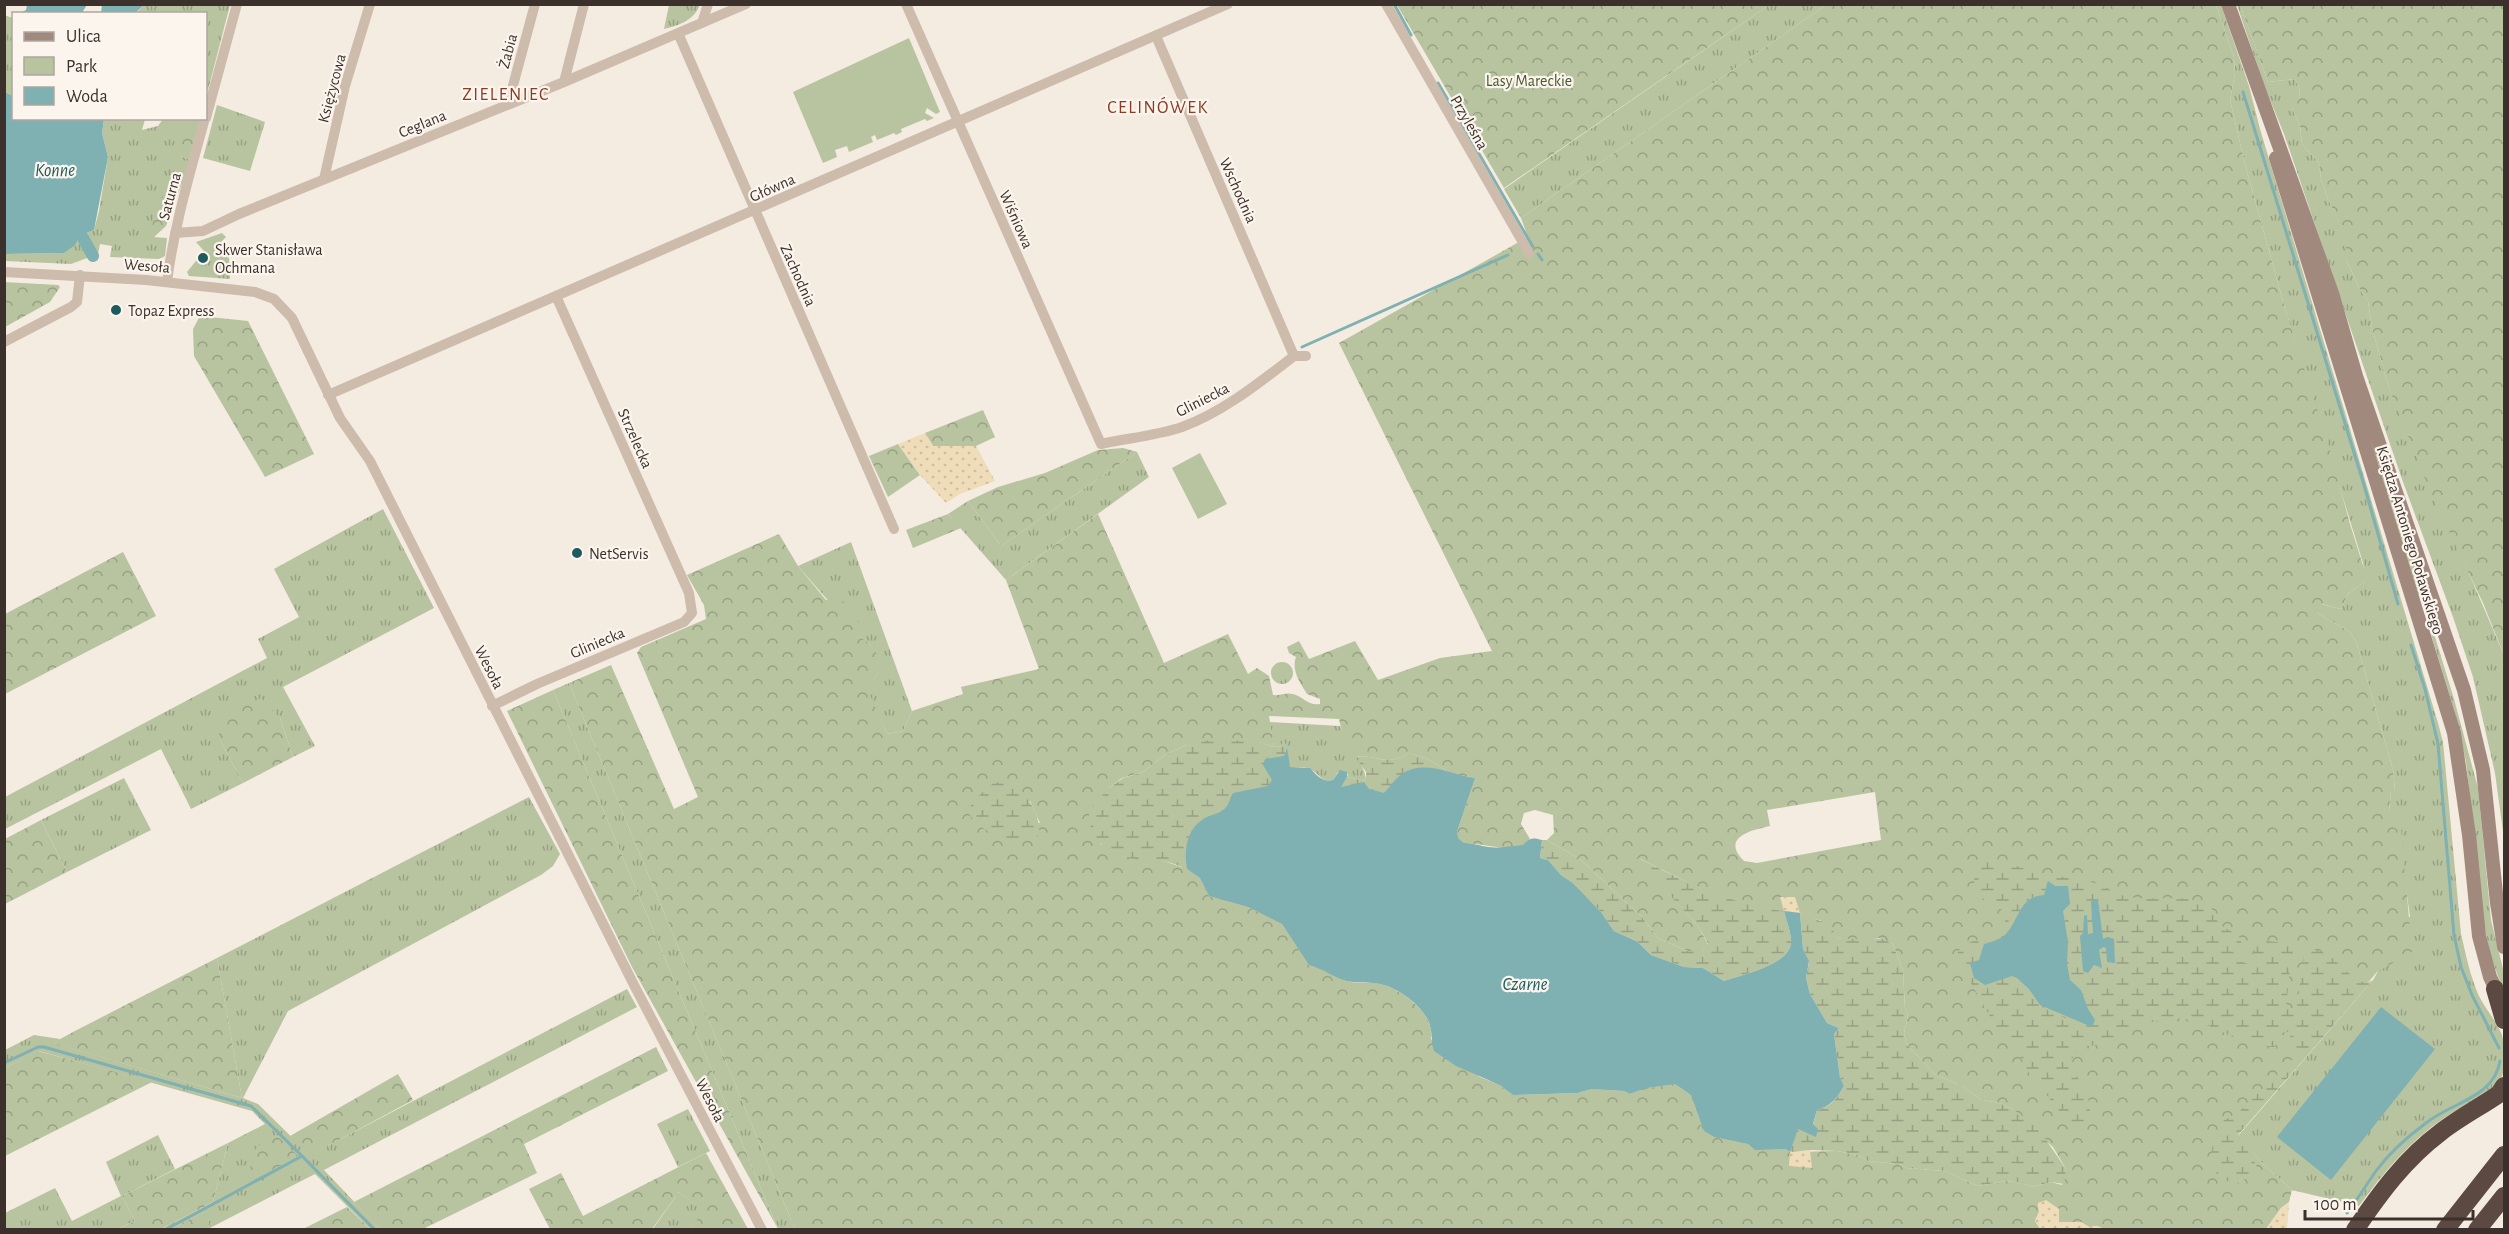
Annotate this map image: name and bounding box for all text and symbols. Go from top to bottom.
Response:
legend [12,12,207,120]
text: Ulica [66,28,101,46]
street label: Żabia [494,32,520,70]
street label: Księżycowa [315,52,350,125]
text: Park [66,58,98,76]
park label: Lasy Mareckie [1486,73,1572,90]
district label: ZIELENIEC [462,86,550,104]
text: Woda [66,88,108,106]
street label: Przyleśna [1446,93,1491,153]
district label: CELINÓWEK [1107,96,1209,117]
street label: Ceglana [396,107,448,141]
street label: Wschodnia [1217,155,1260,225]
water label: Konne [35,162,75,180]
street label: Saturna [156,171,184,222]
street label: Główna [747,171,798,205]
street label: Wiśniowa [996,188,1036,251]
place label: Skwer Stanisława Ochmana [215,242,323,276]
street label: Zachodnia [777,242,819,309]
marker: Skwer Stanisława Ochmana [196,251,210,265]
street label: Wesoła [123,256,171,276]
marker: Topaz Express [109,303,123,317]
place label: Topaz Express [128,303,215,319]
street label: Gliniecka [1173,380,1232,420]
street label: Strzelecka [615,406,655,471]
street label: Księdza Antoniego Poławskiego [2374,444,2446,636]
marker: NetServis [570,546,584,560]
place label: NetServis [589,546,649,562]
street label: Gliniecka [568,624,627,661]
street label: Wesoła [471,643,507,692]
water label: Czarne [1503,976,1548,994]
street label: Wesoła [692,1076,728,1125]
scale bar [2305,1183,2473,1221]
text: 100 m [2314,1196,2357,1214]

